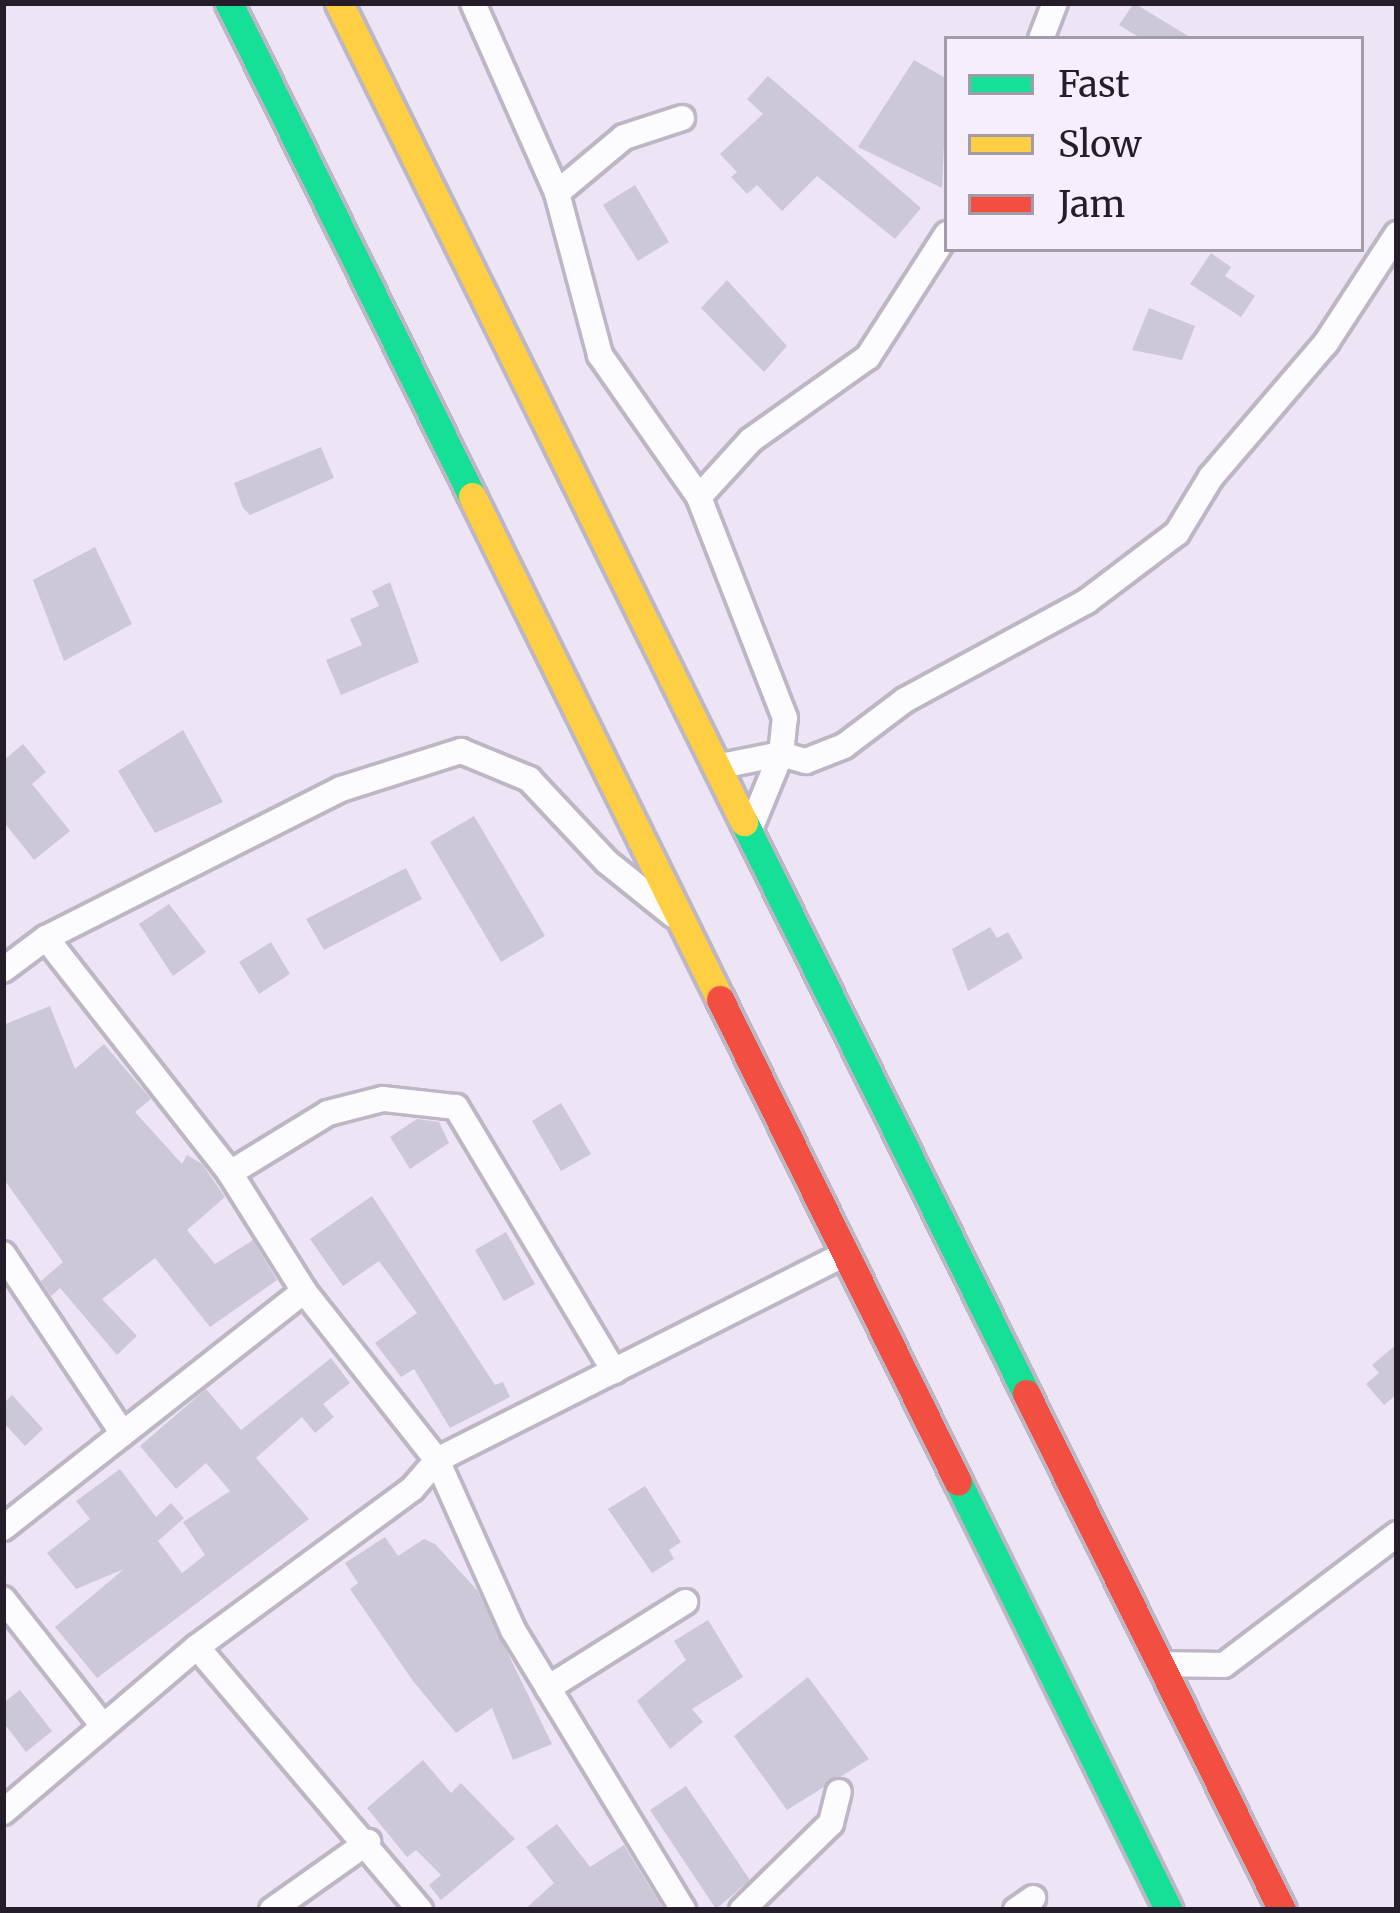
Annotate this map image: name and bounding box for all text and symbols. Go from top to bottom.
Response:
legend [944,36,1364,252]
text: Fast [1058,62,1130,107]
text: Slow [1058,122,1142,167]
text: Jam [1058,182,1125,227]

